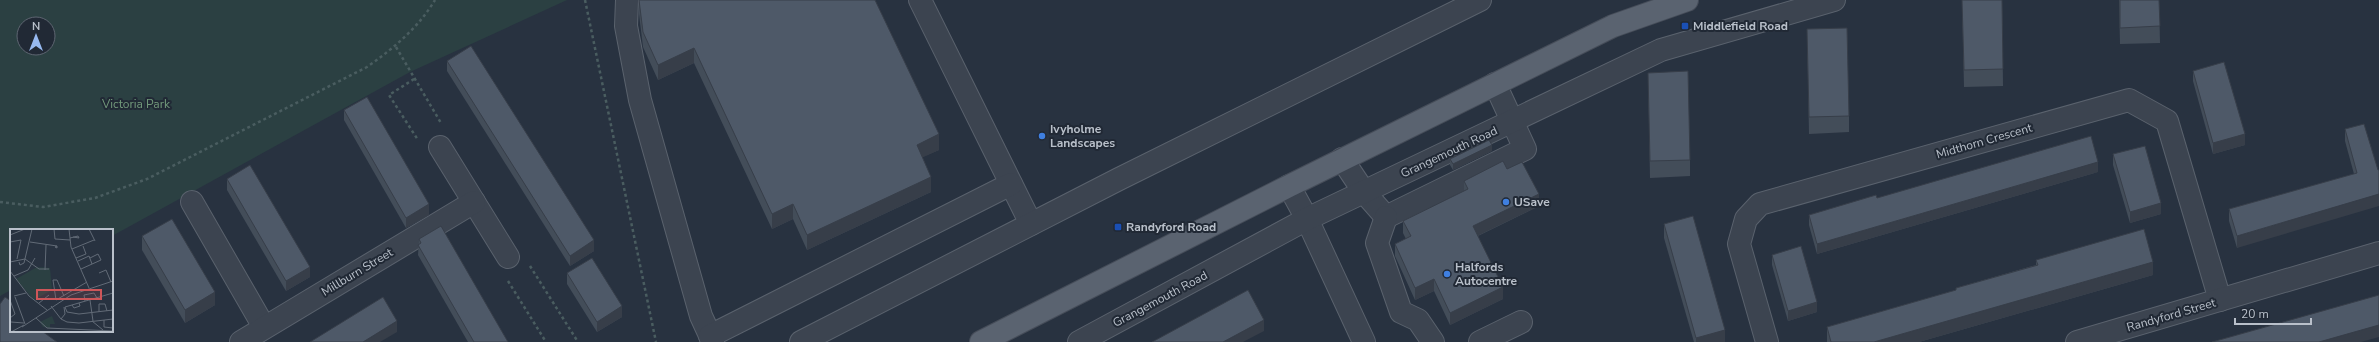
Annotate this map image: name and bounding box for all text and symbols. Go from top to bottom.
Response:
north arrow [16,16,56,56]
place label: Middlefield Road [1693,18,1788,34]
text: N [32,19,40,34]
marker: Middlefield Road [1680,21,1690,31]
park label: Victoria Park [101,96,171,112]
street label: Midthorn Crescent [1934,119,2035,162]
place label: Ivyholme Landscapes [1050,121,1115,151]
street label: Grangemouth Road [1398,123,1500,181]
marker: Ivyholme Landscapes [1037,131,1047,141]
place label: USave [1514,194,1550,210]
marker: USave [1501,197,1511,207]
place label: Randyford Road [1126,219,1216,235]
marker: Randyford Road [1113,222,1123,232]
inset map [10,229,113,332]
street label: Millburn Street [318,244,396,300]
place label: Halfords Autocentre [1455,259,1518,289]
street label: Grangemouth Road [1110,267,1210,331]
marker: Halfords Autocentre [1442,269,1452,279]
street label: Randyford Street [2125,294,2218,335]
scale bar [2235,300,2311,326]
text: 20 m [2241,306,2269,322]

